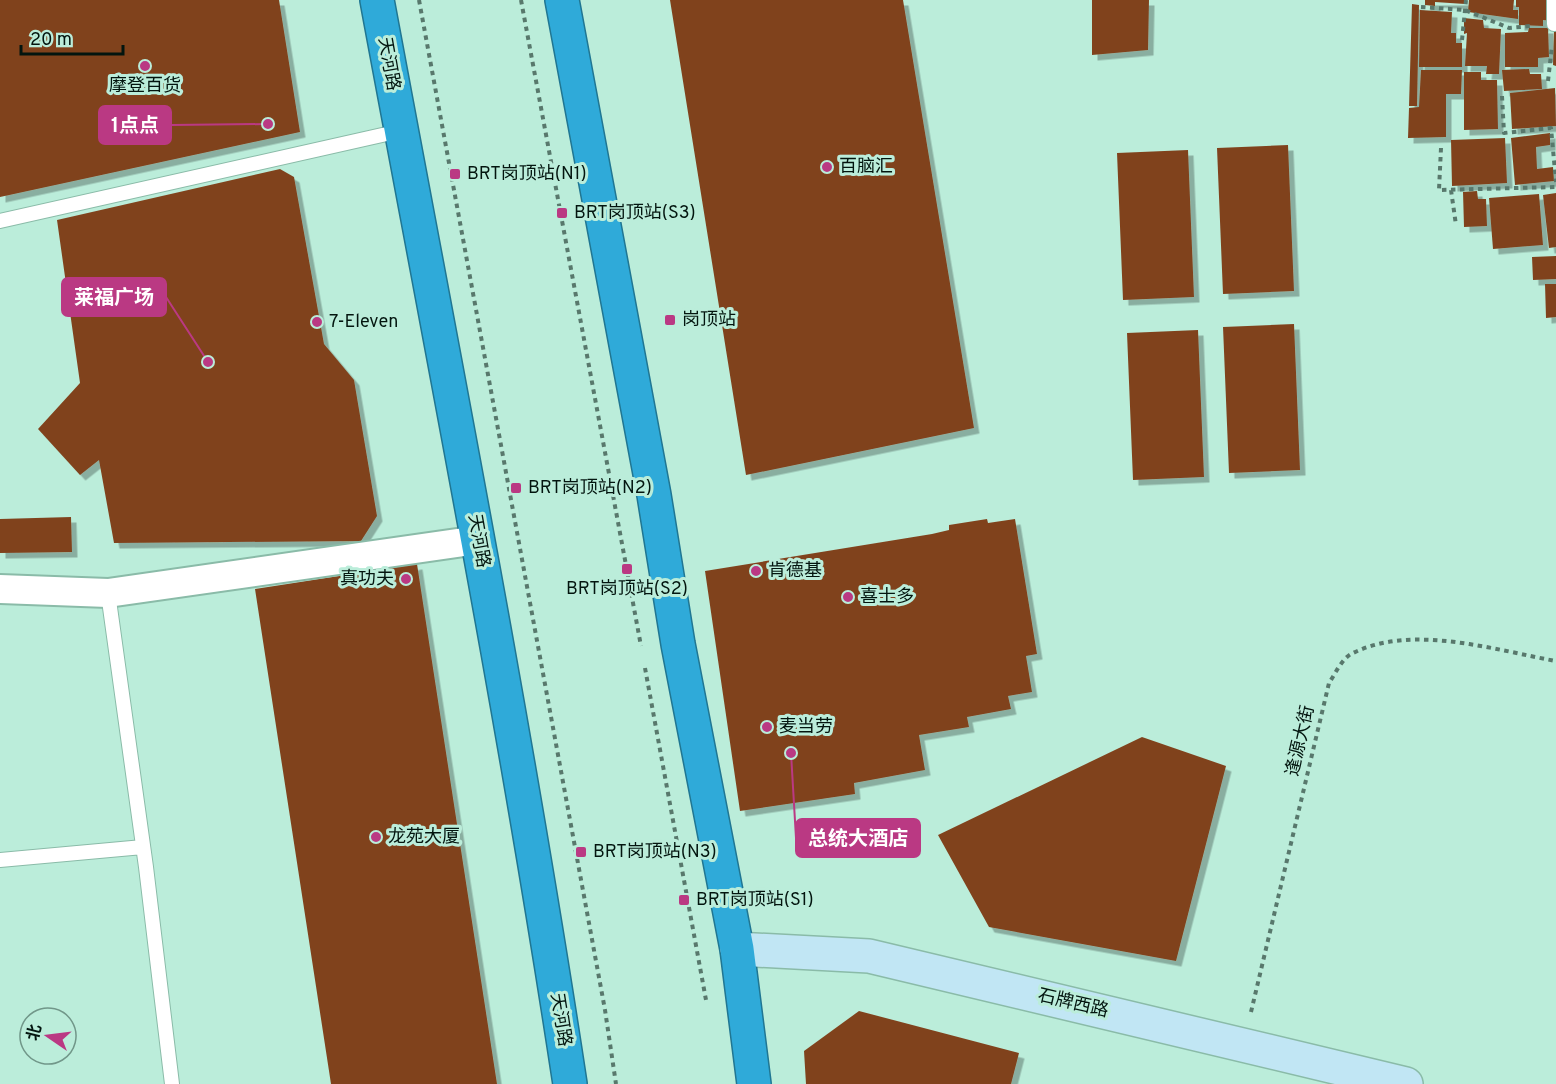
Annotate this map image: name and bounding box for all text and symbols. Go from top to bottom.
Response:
scale bar [21,18,123,56]
text: 20 m [30,29,72,52]
street label: 天河路 [372,35,404,93]
marker: 摩登百货 [138,59,152,73]
place label: 摩登百货 [109,75,181,98]
callout: 1点点 [99,106,171,144]
text: 1点点 [111,114,159,140]
place label: 百脑汇 [839,156,893,179]
marker: 百脑汇 [820,160,834,174]
place label: BRT岗顶站(N1) [467,163,587,186]
marker: BRT岗顶站(N1) [448,167,462,181]
place label: BRT岗顶站(S3) [574,202,696,225]
marker: BRT岗顶站(S3) [555,206,569,220]
callout: 莱福广场 [62,278,166,316]
text: 莱福广场 [74,286,154,312]
place label: 岗顶站 [682,309,736,332]
place label: 7-Eleven [329,311,398,334]
marker: 岗顶站 [663,313,677,327]
marker: 7-Eleven [310,315,324,329]
place label: BRT岗顶站(N2) [528,477,652,500]
marker: BRT岗顶站(N2) [509,481,523,495]
street label: 天河路 [462,512,494,570]
place label: 肯德基 [768,560,822,583]
marker: BRT岗顶站(S2) [620,562,634,576]
marker: 肯德基 [749,564,763,578]
place label: 真功夫 [340,568,394,591]
marker: 真功夫 [399,572,413,586]
place label: BRT岗顶站(S2) [566,578,688,601]
place label: 喜士多 [860,586,914,609]
marker: 喜士多 [841,590,855,604]
street label: 逢源大街 [1282,703,1320,779]
place label: 麦当劳 [779,716,833,739]
marker: 麦当劳 [760,720,774,734]
callout: 总统大酒店 [796,819,920,857]
place label: 龙苑大厦 [388,826,460,849]
text: 总统大酒店 [808,827,908,853]
marker: 龙苑大厦 [369,830,383,844]
place label: BRT岗顶站(N3) [593,841,717,864]
marker: BRT岗顶站(N3) [574,845,588,859]
place label: BRT岗顶站(S1) [696,889,814,912]
marker: BRT岗顶站(S1) [677,893,691,907]
street label: 石牌西路 [1035,985,1111,1023]
street label: 天河路 [544,992,576,1048]
north arrow [18,1006,78,1066]
text: 北 [24,1023,47,1043]

